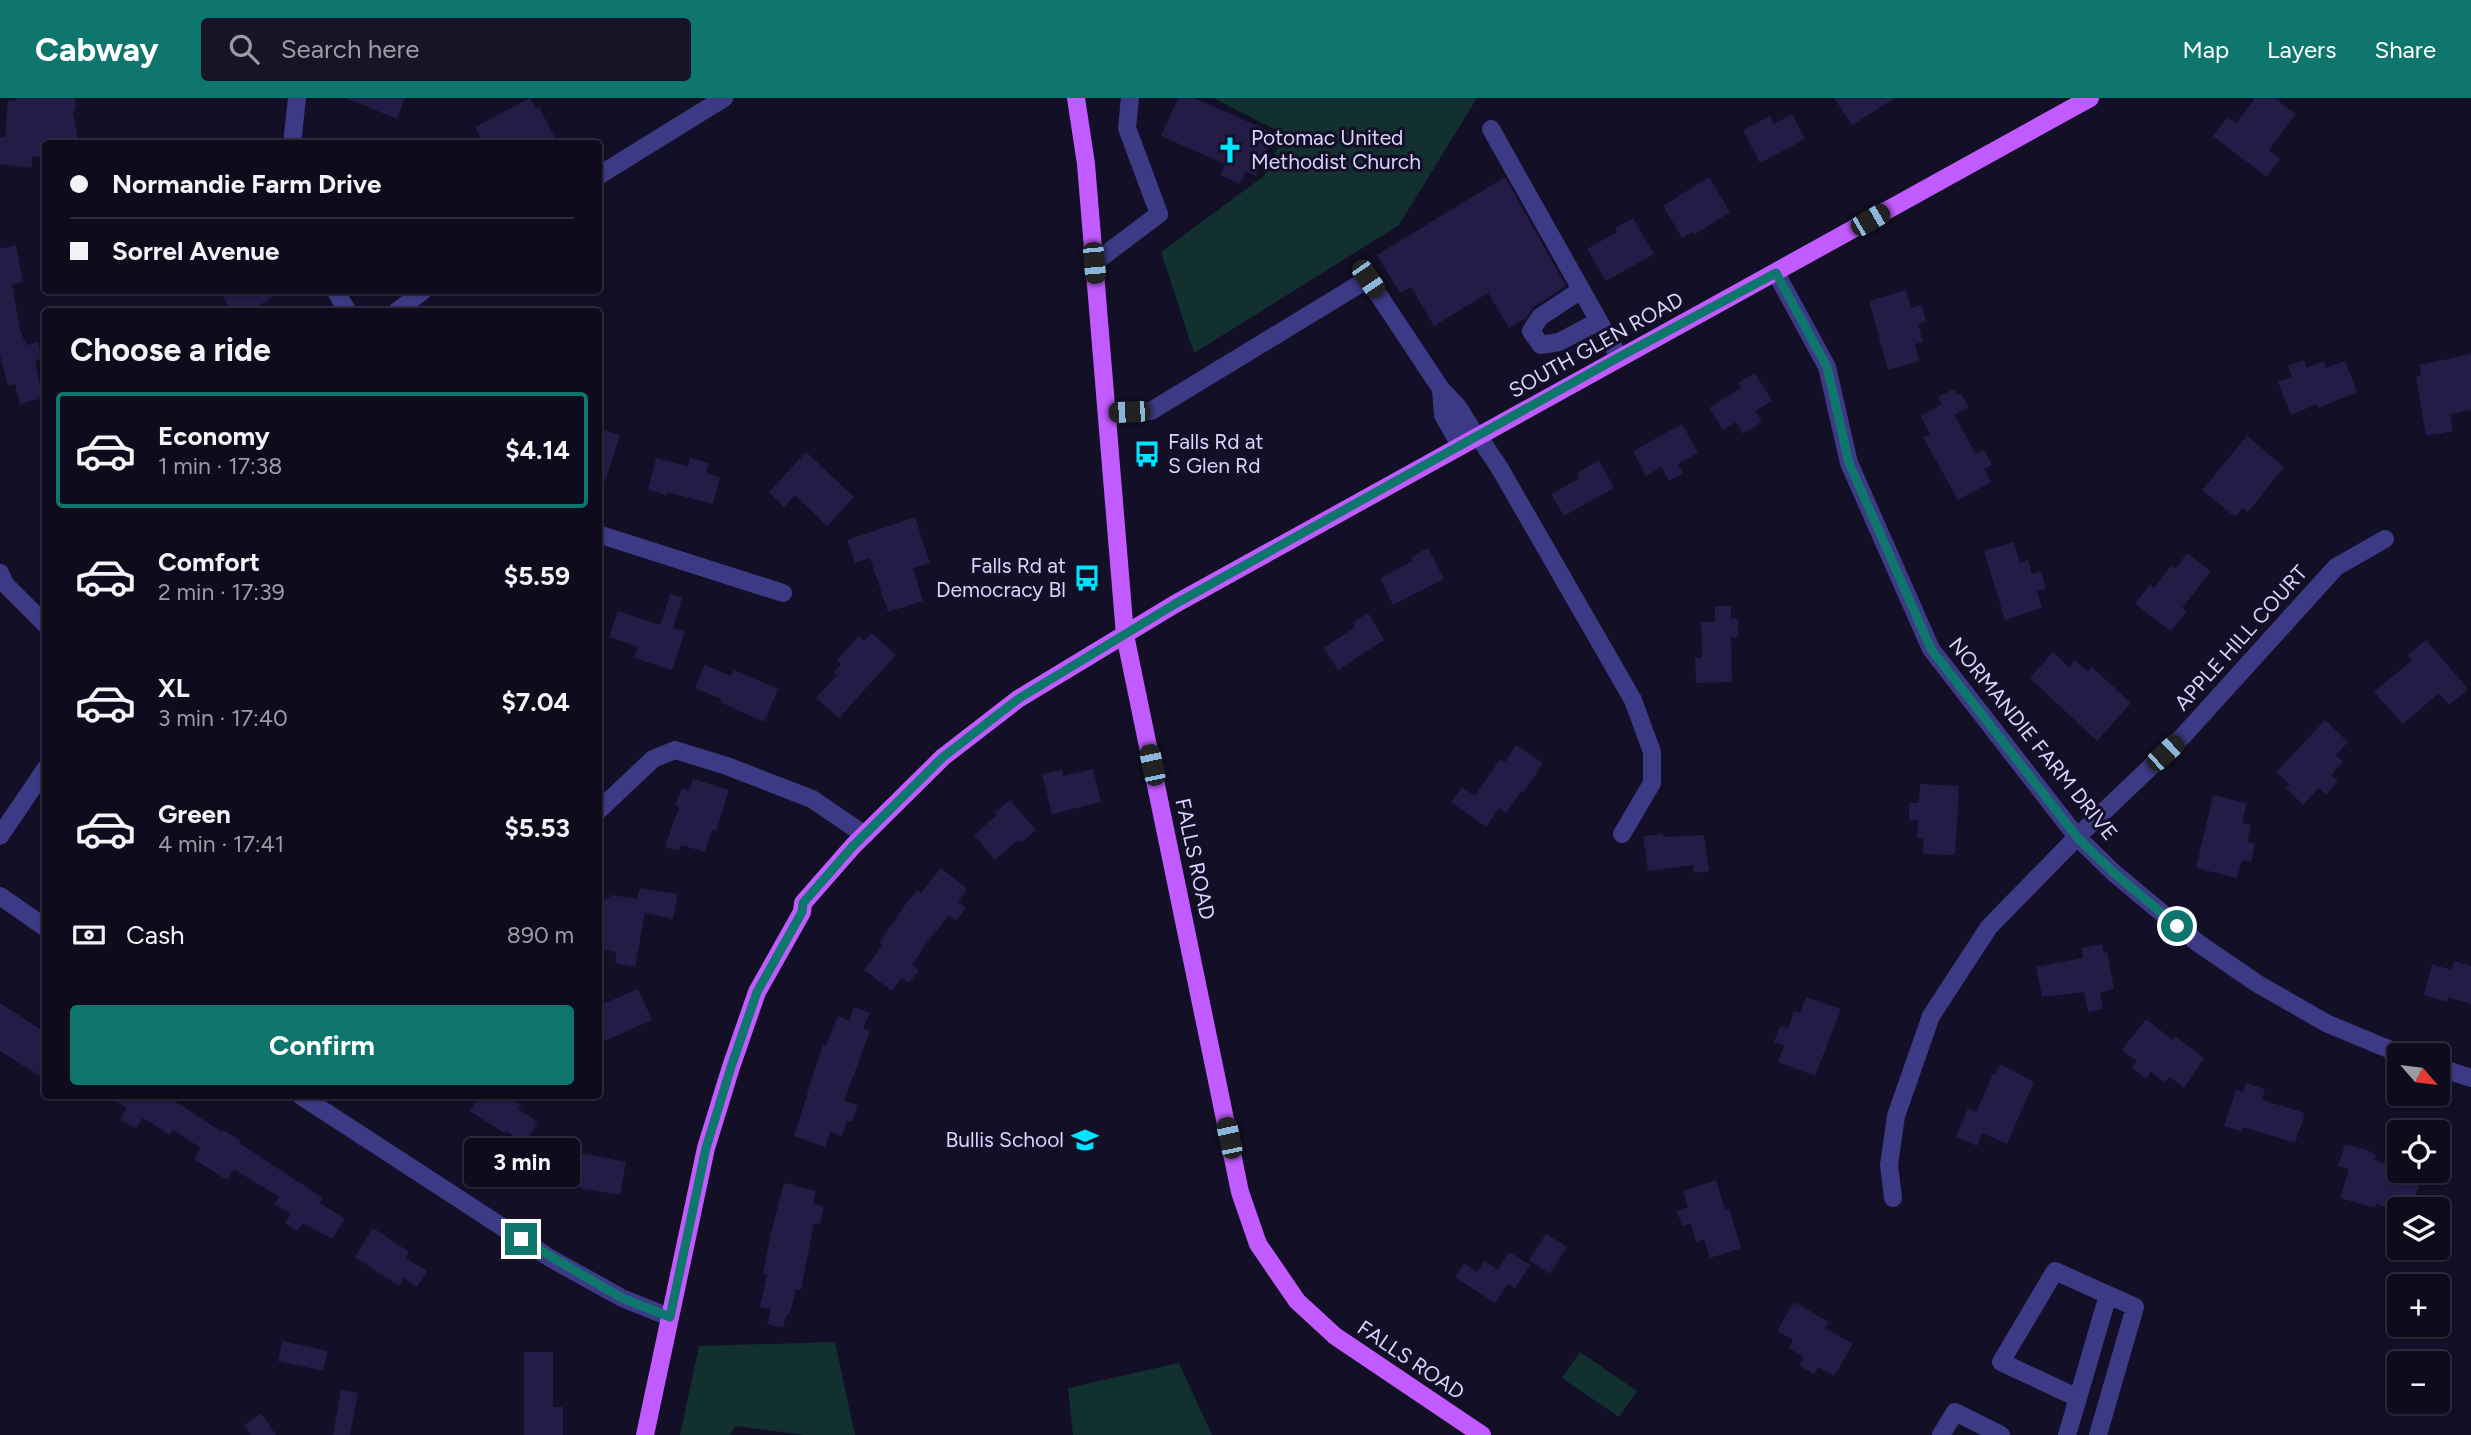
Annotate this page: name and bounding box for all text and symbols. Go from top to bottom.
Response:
search box [201,18,691,81]
text: Cabway [35,30,159,69]
icon: search [225,30,263,68]
text: Search here [281,33,420,65]
text: Map [2182,35,2229,64]
text: Layers [2267,35,2336,64]
text: Share [2374,35,2436,64]
place label: Potomac United Methodist Church [1251,125,1421,174]
church icon: Potomac United Methodist Church [1215,135,1245,165]
text: Normandie Farm Drive [112,168,381,200]
car [1847,200,1894,240]
text: Sorrel Avenue [112,235,279,267]
car [1082,241,1107,285]
car [1348,256,1389,302]
street label: SOUTH GLEN ROAD [1504,286,1687,403]
text: Choose a ride [70,331,271,369]
car [1108,401,1151,423]
icon: car [74,419,137,482]
text: Economy [158,420,270,452]
place label: Falls Rd at S Glen Rd [1168,429,1264,478]
text: $4.14 [505,434,570,466]
bus stop icon: Falls Rd at S Glen Rd [1132,439,1162,469]
text: 1 min · 17:38 [158,452,282,480]
icon: car [74,545,137,608]
text: Comfort [158,546,260,578]
place label: Falls Rd at Democracy Bl [936,553,1066,602]
text: $5.59 [504,560,570,592]
street label: APPLE HILL COURT [2169,560,2313,715]
bus stop icon: Falls Rd at Democracy Bl [1072,563,1102,593]
text: 2 min · 17:39 [158,578,285,606]
street label: NORMANDIE FARM DRIVE [1944,632,2123,845]
icon: car [74,671,137,734]
text: XL [158,672,190,704]
text: $7.04 [501,686,570,718]
text: 3 min · 17:40 [158,704,288,732]
car [2143,731,2188,775]
car [1138,742,1167,788]
street label: FALLS ROAD [1170,796,1221,922]
icon: car [74,797,137,860]
text: Green [158,798,231,830]
text: $5.53 [504,812,570,844]
text: 4 min · 17:41 [158,830,284,858]
route start [2161,910,2193,942]
icon: cash [70,916,108,954]
text: Cash [126,919,185,951]
text: 890 m [507,921,574,949]
button: Confirm [70,1005,574,1085]
north arrow [2387,1043,2450,1106]
map controls [2387,1043,2450,1414]
car [1215,1115,1244,1161]
button: locate [2387,1120,2450,1183]
school or university icon: Bullis School [1070,1125,1100,1155]
place label: Bullis School [945,1127,1064,1152]
callout: 3 min [463,1138,579,1186]
text: 3 min [493,1148,551,1176]
button: layers [2387,1197,2450,1260]
route end [505,1223,537,1255]
button: + [2387,1274,2450,1337]
street label: FALLS ROAD [1353,1315,1470,1405]
button: − [2387,1351,2450,1414]

